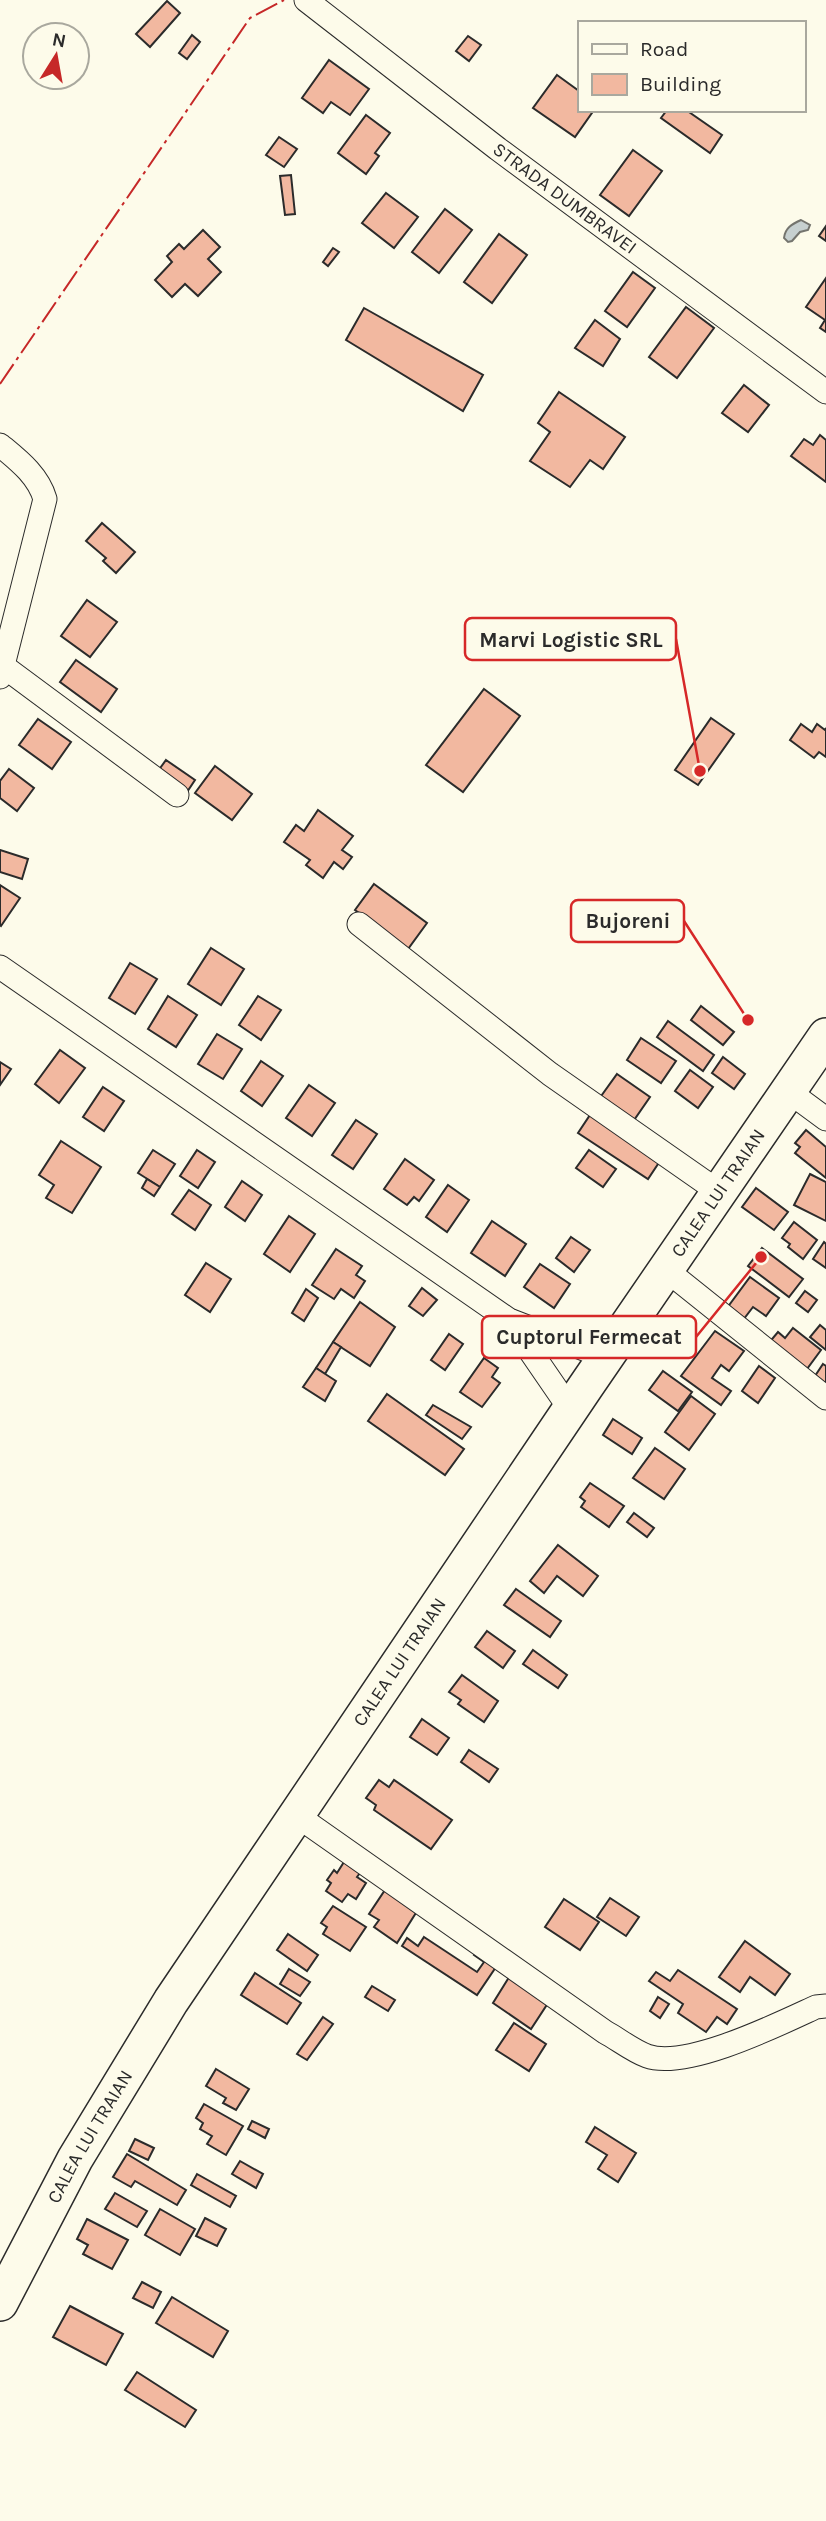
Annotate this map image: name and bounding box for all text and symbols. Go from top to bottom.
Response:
north arrow [21,21,91,91]
legend [578,21,805,112]
text: N [50,28,68,52]
text: Road [640,37,688,61]
text: Building [640,72,721,96]
street label: STRADA DUMBRAVEI [489,138,641,259]
callout: Marvi Logistic SRL [465,618,676,660]
text: Marvi Logistic SRL [479,628,663,652]
callout: Bujoreni [571,900,684,942]
text: Bujoreni [585,909,671,933]
street label: CALEA LUI TRAIAN [667,1125,770,1261]
callout: Cuptorul Fermecat [482,1316,696,1358]
text: Cuptorul Fermecat [496,1325,682,1349]
street label: CALEA LUI TRAIAN [349,1594,451,1731]
street label: CALEA LUI TRAIAN [43,2066,137,2207]

